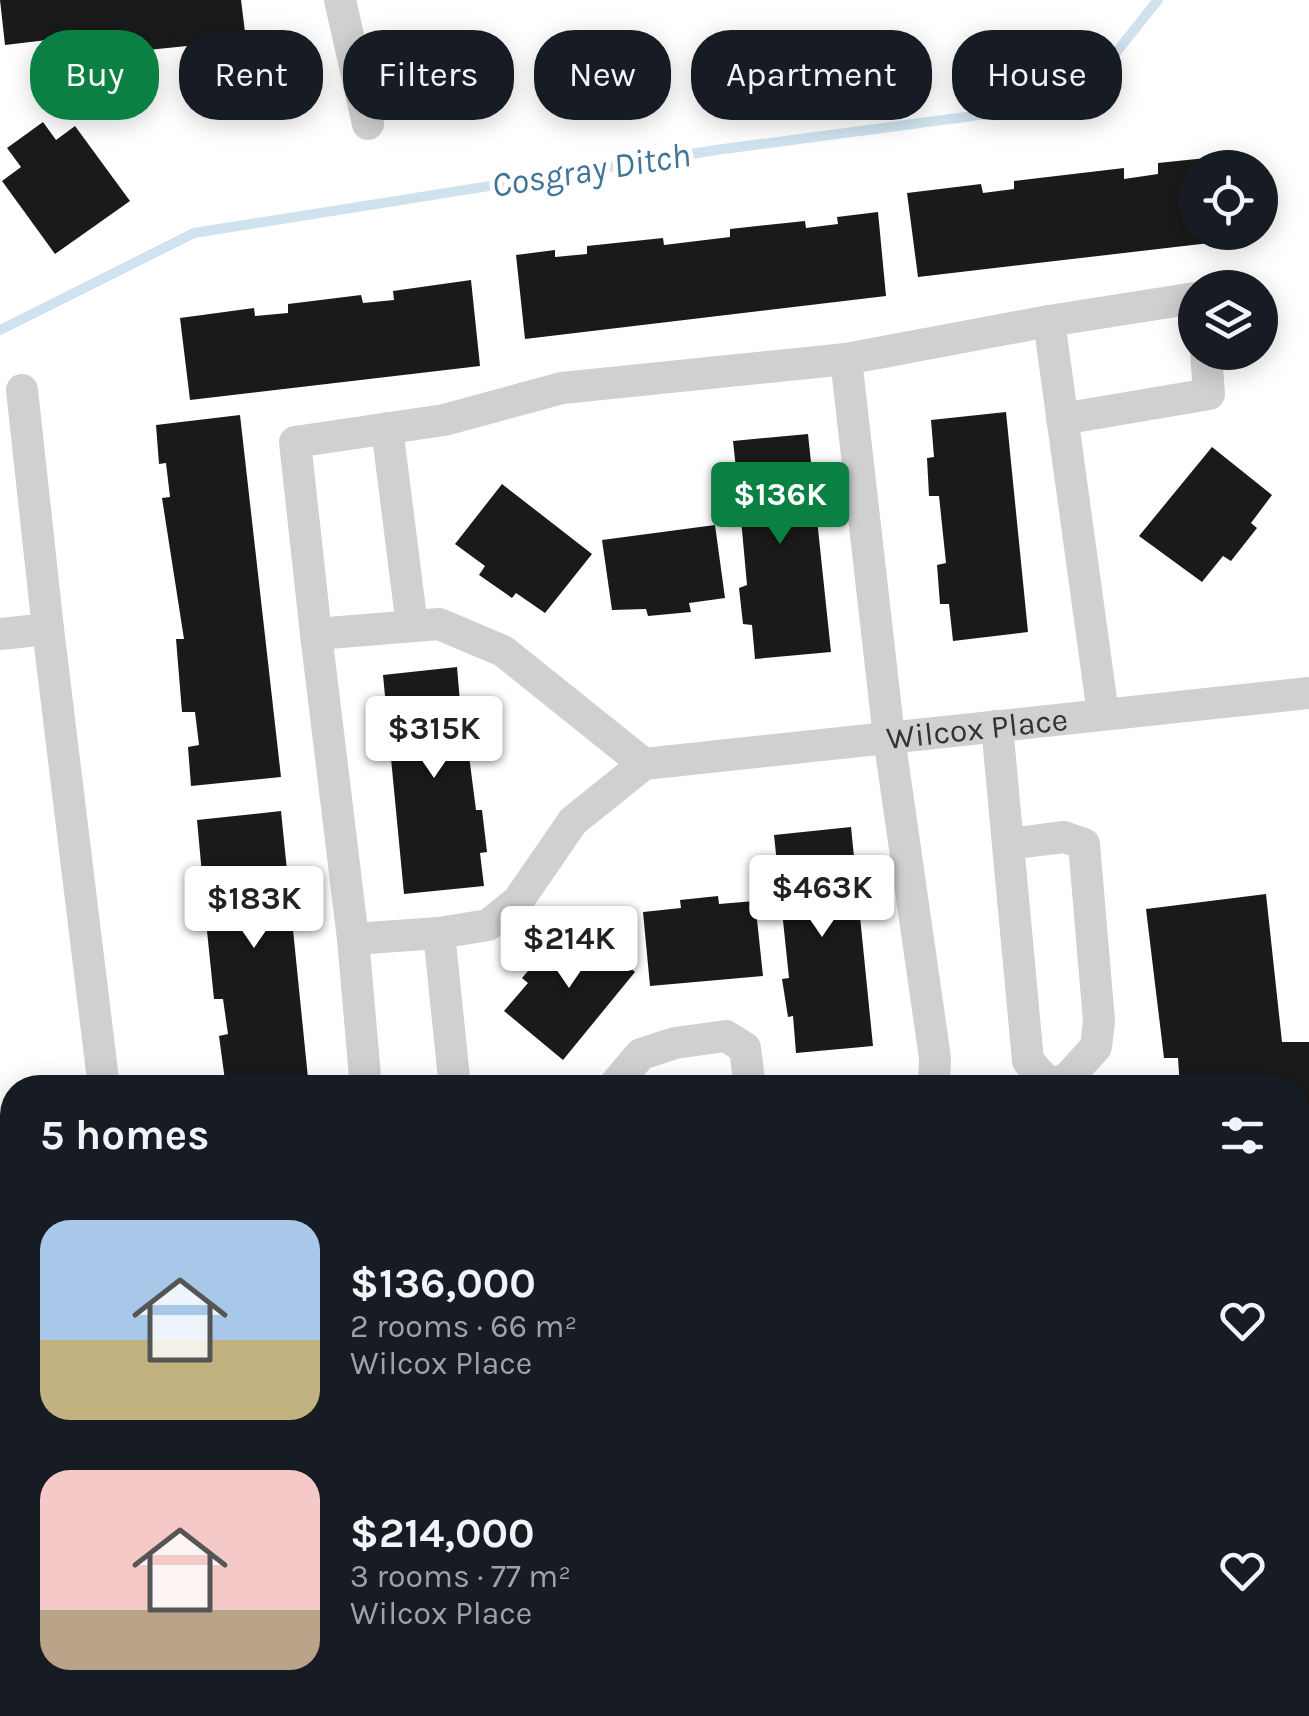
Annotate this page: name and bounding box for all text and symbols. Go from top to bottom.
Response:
chip: Buy [30,30,159,120]
chip: Rent [179,30,323,120]
chip: Filters [343,30,514,120]
chip: New [534,30,671,120]
chip: Apartment [691,30,932,120]
chip: House [952,30,1122,120]
water label: Cosgray Ditch [489,134,693,206]
map controls [1178,150,1278,370]
button: locate [1178,150,1278,250]
button: layers [1178,270,1278,370]
pin: $136K [710,462,850,547]
text: $136K [733,476,827,513]
pin: $315K [364,696,504,781]
street label: Wilcox Place [884,700,1070,757]
text: $315K [388,710,480,747]
pin: $463K [752,855,892,940]
pin: $183K [184,866,324,951]
text: $463K [771,869,873,906]
text: $183K [207,880,301,917]
pin: $214K [499,906,639,991]
text: $214K [523,920,615,957]
icon: filters [1215,1108,1270,1163]
text: 5 homes [40,1110,209,1160]
text: $136,000 [350,1258,536,1308]
icon: home [120,1260,240,1380]
icon: heart [1215,1293,1270,1348]
text: 2 rooms · 66 m² [350,1308,577,1345]
text: Wilcox Place [350,1345,532,1382]
text: $214,000 [350,1508,535,1558]
icon: home [120,1510,240,1630]
icon: heart [1215,1543,1270,1598]
text: 3 rooms · 77 m² [350,1558,571,1595]
text: Wilcox Place [350,1595,532,1632]

